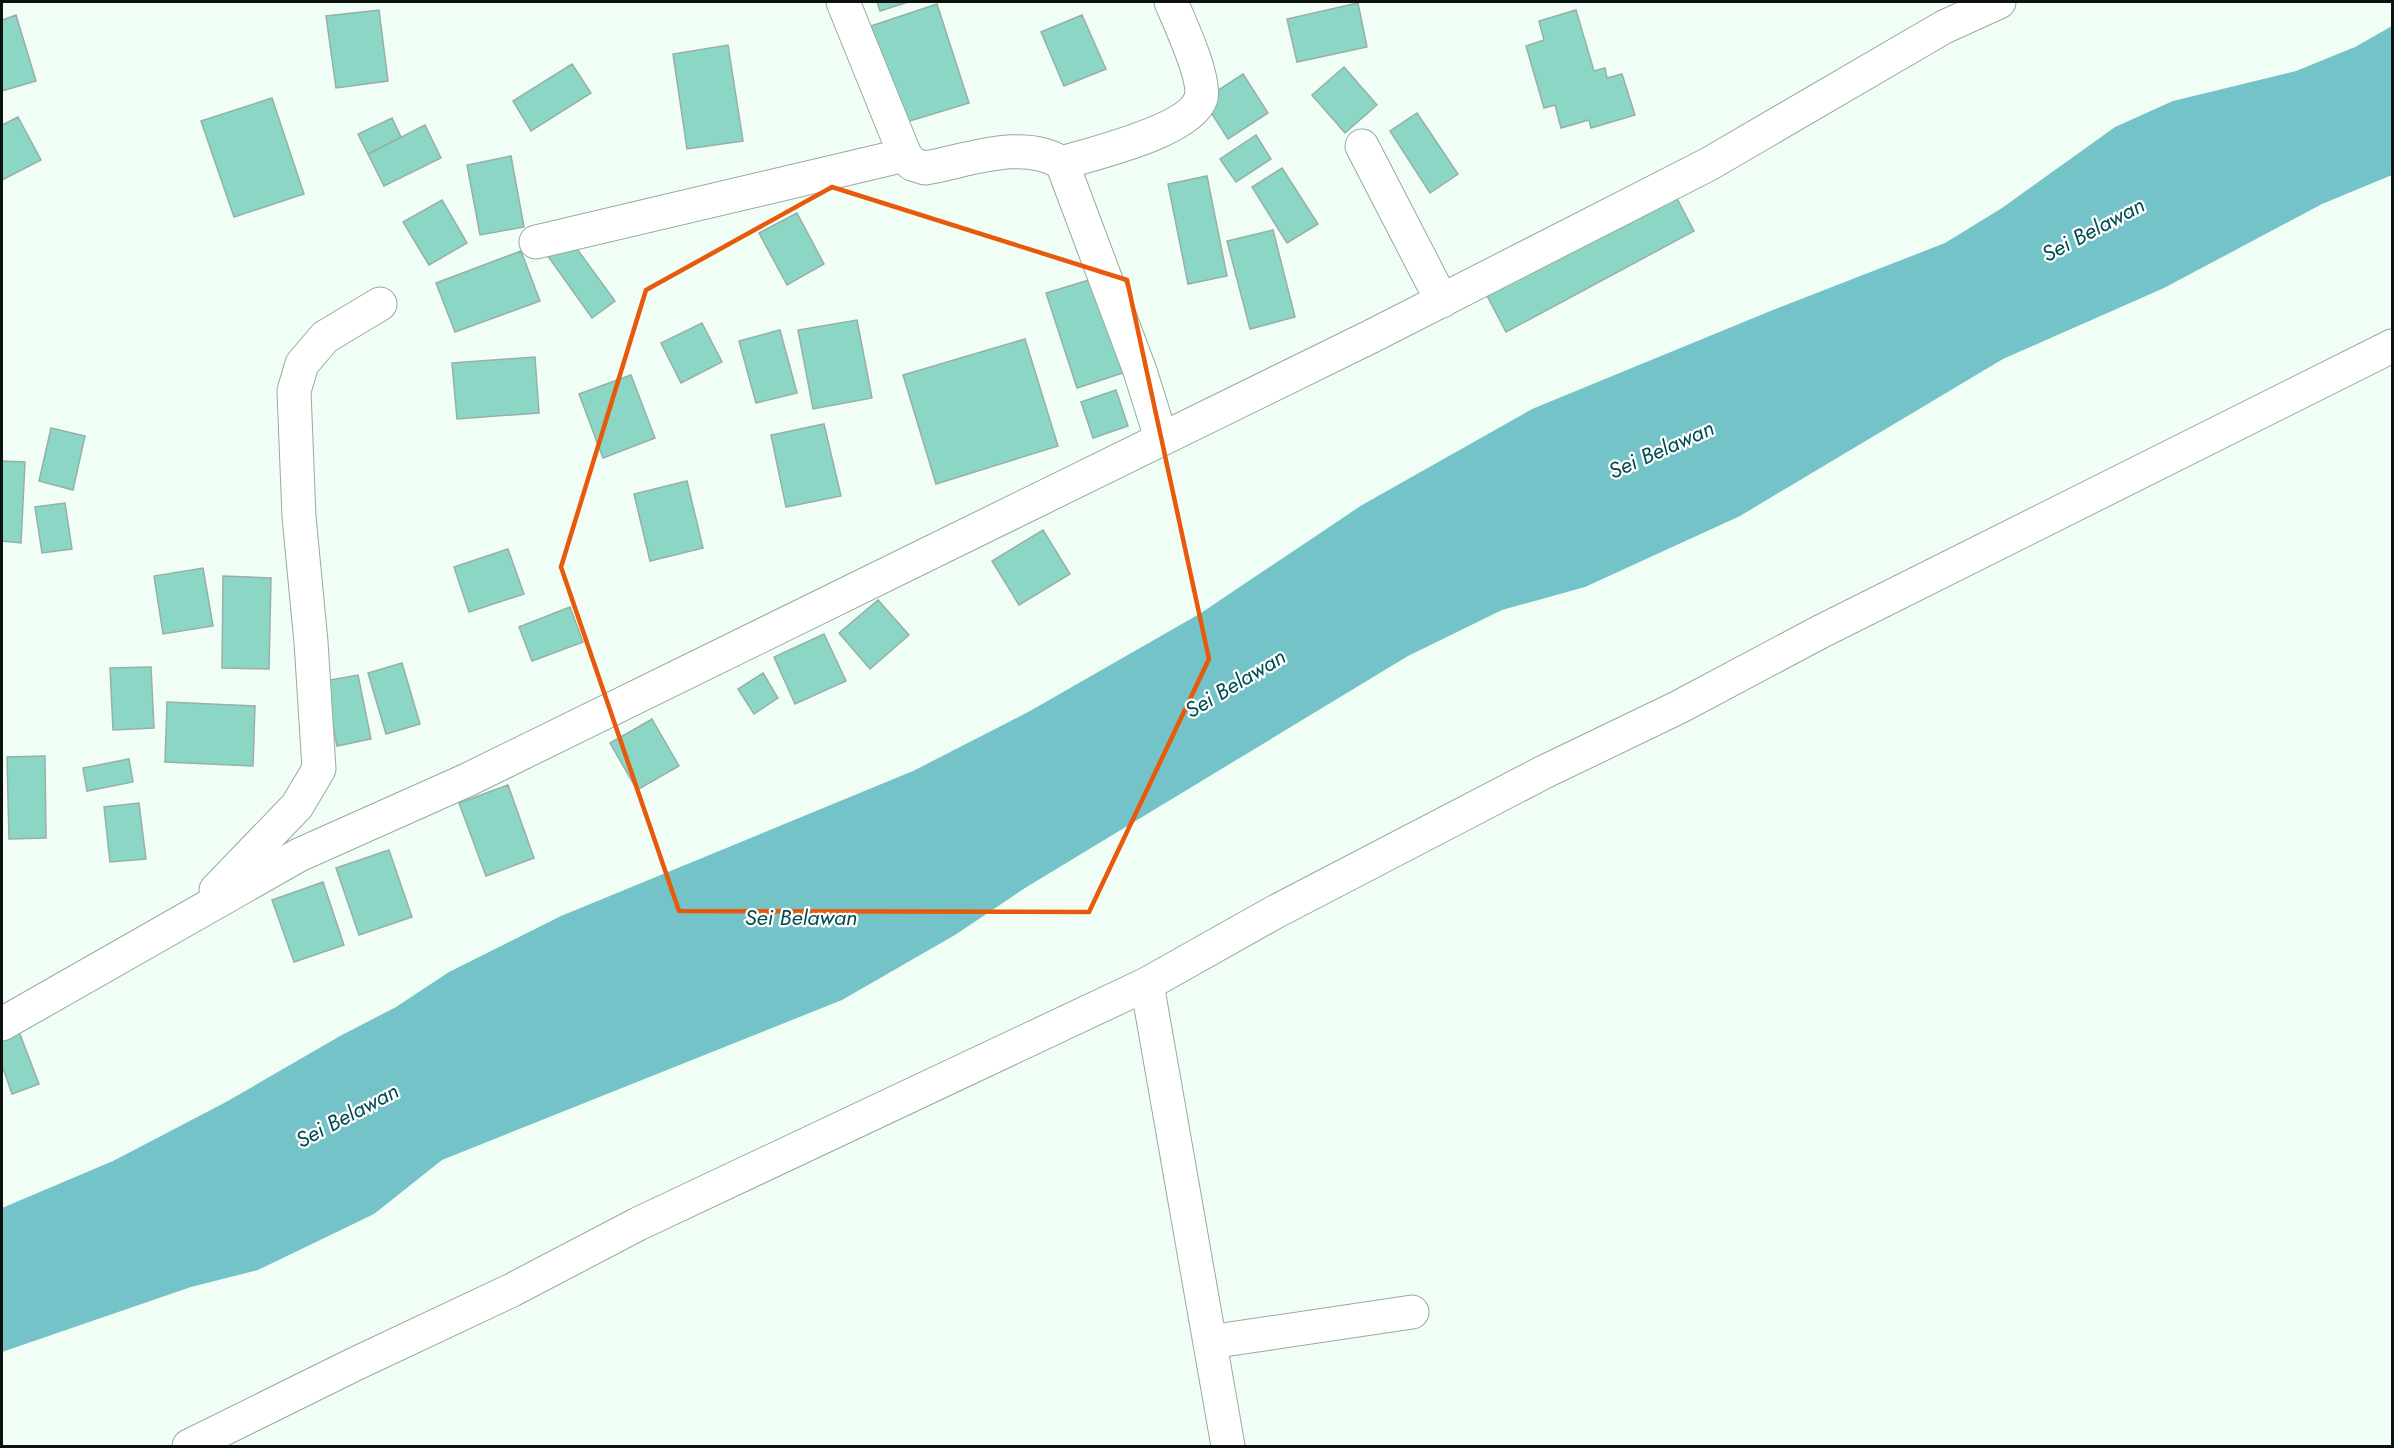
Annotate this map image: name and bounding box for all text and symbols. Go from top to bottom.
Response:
water label: Sei Belawan [2036,188,2150,270]
water label: Sei Belawan [1603,411,1719,487]
water label: Sei Belawan [1178,640,1292,726]
water label: Sei Belawan [745,901,857,933]
water label: Sei Belawan [290,1074,404,1156]

